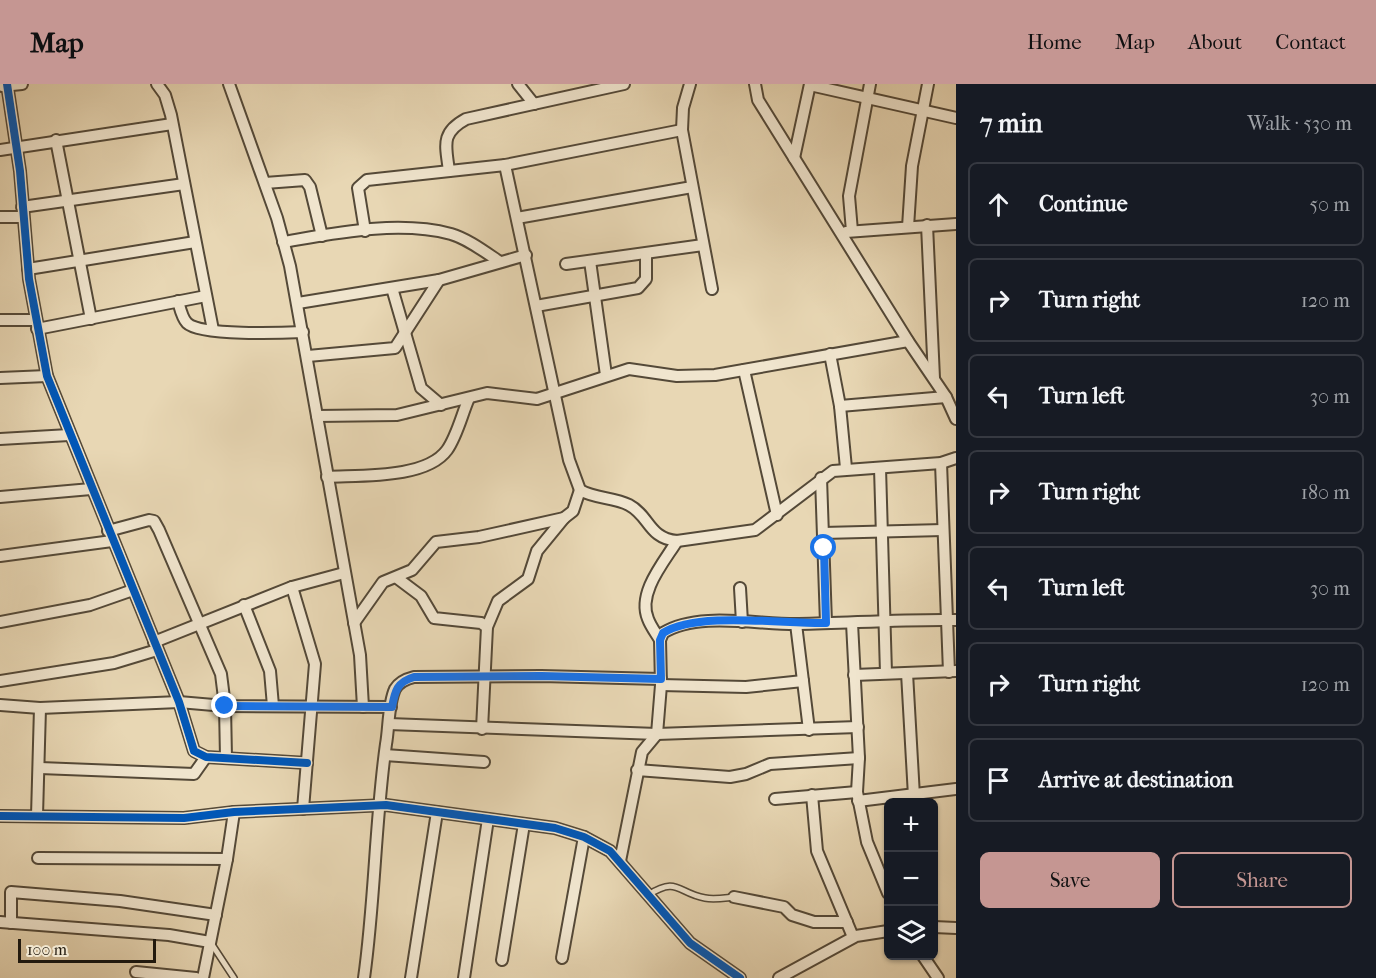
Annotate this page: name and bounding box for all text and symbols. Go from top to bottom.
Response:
text: Map [30,26,84,59]
text: Home [1027,30,1082,54]
text: Map [1115,30,1155,54]
text: About [1188,30,1242,54]
text: Contact [1275,30,1346,54]
text: 7 min [980,108,1043,139]
text: Walk · 530 m [1247,112,1352,135]
icon: ahead [982,188,1015,221]
text: Continue [1039,191,1128,217]
text: 50 m [1309,193,1350,216]
icon: right [982,284,1015,317]
text: Turn right [1039,287,1140,313]
text: 120 m [1301,289,1350,312]
icon: left [982,380,1015,413]
text: Turn left [1039,383,1125,409]
text: 30 m [1310,385,1350,408]
icon: right [982,476,1015,509]
text: Turn right [1039,479,1140,505]
text: 180 m [1301,481,1350,504]
route start [810,534,836,560]
icon: left [982,572,1015,605]
text: Turn left [1039,575,1125,601]
text: 30 m [1310,577,1350,600]
icon: right [982,668,1015,701]
text: Turn right [1039,671,1140,697]
text: 120 m [1301,673,1350,696]
route end [211,692,237,718]
icon: arrive [982,764,1015,797]
text: Arrive at destination [1039,767,1233,793]
map controls [884,798,938,960]
button: + [884,798,938,852]
button: − [884,852,938,906]
button: Save [980,852,1160,908]
button: Share [1172,852,1352,908]
button: layers [884,906,938,960]
scale bar [18,936,156,964]
text: 100 m [27,940,67,959]

